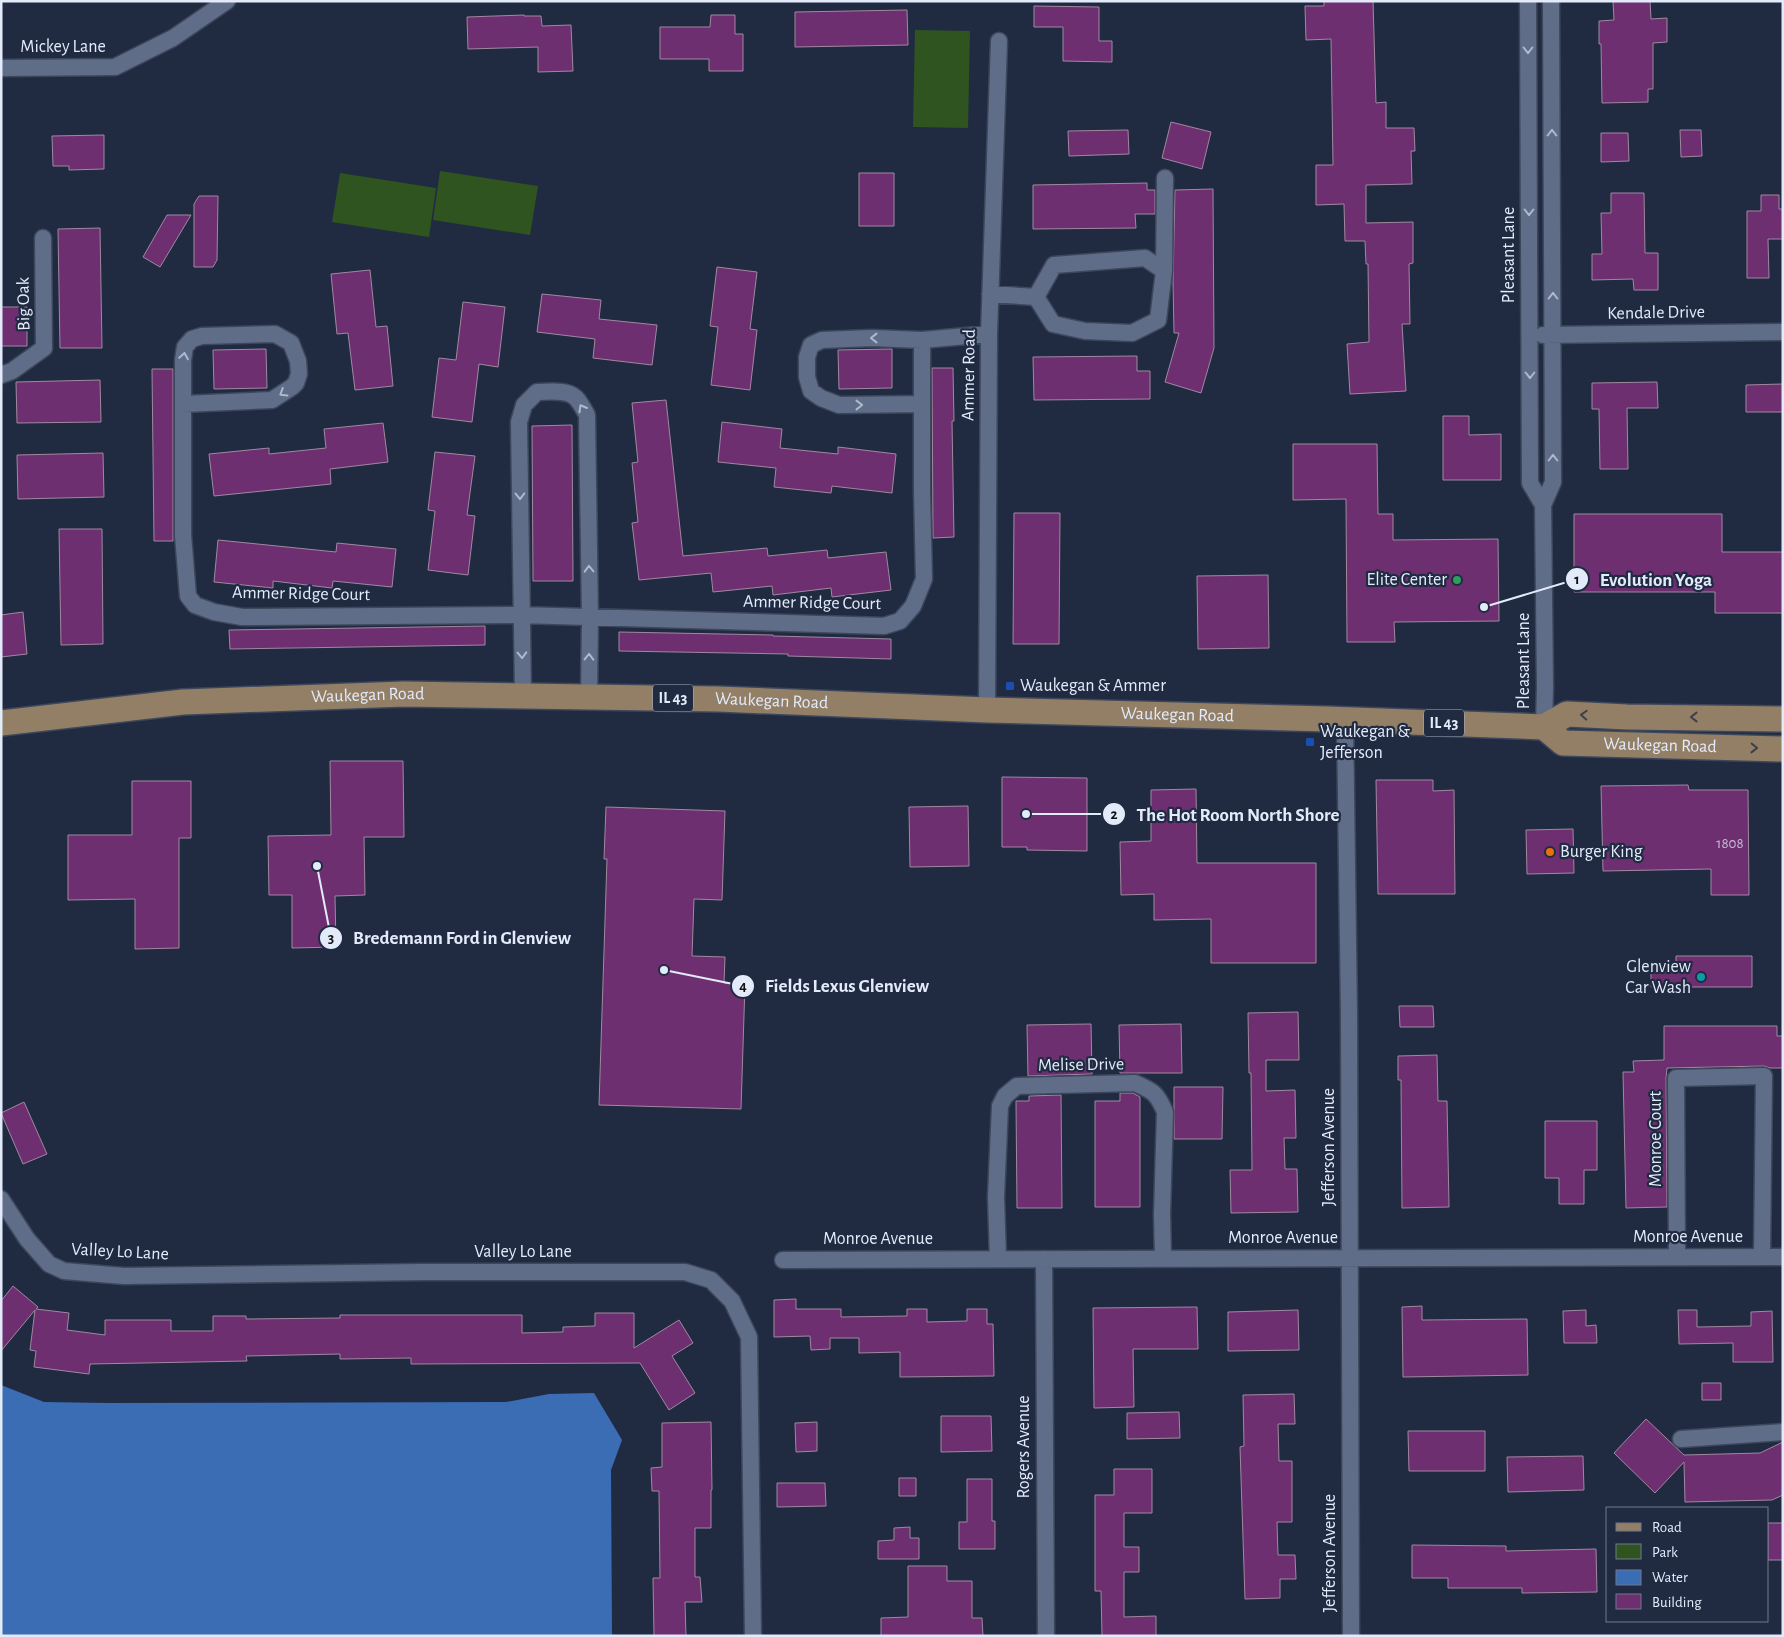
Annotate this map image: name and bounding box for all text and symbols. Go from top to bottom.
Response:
street label: Mickey Lane [20,38,106,56]
one-way arrow [1523,46,1533,54]
one-way arrow [1547,129,1557,137]
street label: Pleasant Lane [1500,207,1518,303]
one-way arrow [1524,209,1534,217]
street label: Big Oak [15,276,33,331]
one-way arrow [1548,292,1558,300]
street label: Kendale Drive [1607,303,1705,323]
street label: Ammer Road [959,329,979,421]
one-way arrow [869,333,877,344]
one-way arrow [178,351,189,359]
one-way arrow [1525,372,1535,379]
one-way arrow [279,387,288,397]
one-way arrow [856,400,863,410]
one-way arrow [579,404,589,413]
one-way arrow [1548,454,1558,462]
one-way arrow [515,493,525,501]
callout: Evolution Yoga [1565,562,1722,596]
one-way arrow [584,565,594,572]
place label: Elite Center [1367,571,1447,589]
text: Evolution Yoga [1600,571,1712,590]
text: 1 [1574,572,1580,587]
marker: Elite Center [1451,574,1463,586]
street label: Ammer Ridge Court [232,584,370,604]
street label: Ammer Ridge Court [743,593,881,613]
street label: Pleasant Lane [1515,613,1533,709]
one-way arrow [516,651,527,659]
one-way arrow [584,653,594,661]
place label: Waukegan & Ammer [1020,677,1166,695]
marker: Waukegan & Ammer [1004,680,1016,692]
road number: IL 43 [653,684,693,711]
street label: Waukegan Road [311,685,425,706]
street label: Waukegan Road [715,690,829,713]
street label: Waukegan Road [1120,705,1234,726]
road number: IL 43 [1424,710,1464,736]
one-way arrow [1579,710,1587,721]
one-way arrow [1690,712,1698,722]
place label: Waukegan & Jefferson [1320,723,1411,762]
street label: Waukegan Road [1603,735,1717,756]
marker: Waukegan & Jefferson [1304,736,1316,748]
one-way arrow [1751,743,1759,754]
callout: The Hot Room North Shore [1101,797,1349,831]
text: The Hot Room North Shore [1136,806,1340,825]
text: 2 [1110,807,1118,822]
house number: 1808 [1716,836,1744,851]
place label: Burger King [1560,843,1643,861]
marker: Burger King [1544,846,1556,858]
callout: Bredemann Ford in Glenview [318,921,581,955]
text: Bredemann Ford in Glenview [353,929,572,948]
text: 3 [328,931,334,946]
place label: Glenview Car Wash [1625,958,1691,997]
callout: Fields Lexus Glenview [730,969,940,1003]
marker: Glenview Car Wash [1695,971,1707,983]
text: Fields Lexus Glenview [765,977,930,996]
text: 4 [739,979,747,994]
street label: Melise Drive [1038,1055,1124,1075]
street label: Jefferson Avenue [1320,1088,1338,1206]
street label: Monroe Court [1647,1091,1665,1187]
street label: Monroe Avenue [1633,1228,1743,1246]
street label: Monroe Avenue [1228,1229,1338,1247]
street label: Monroe Avenue [823,1230,933,1248]
street label: Valley Lo Lane [71,1240,169,1264]
street label: Valley Lo Lane [474,1243,572,1261]
street label: Rogers Avenue [1015,1395,1033,1499]
street label: Jefferson Avenue [1321,1494,1339,1612]
legend [1606,1507,1769,1622]
text: Road [1652,1520,1682,1535]
text: Park [1652,1545,1678,1560]
text: Water [1652,1570,1688,1585]
text: Building [1652,1595,1702,1610]

